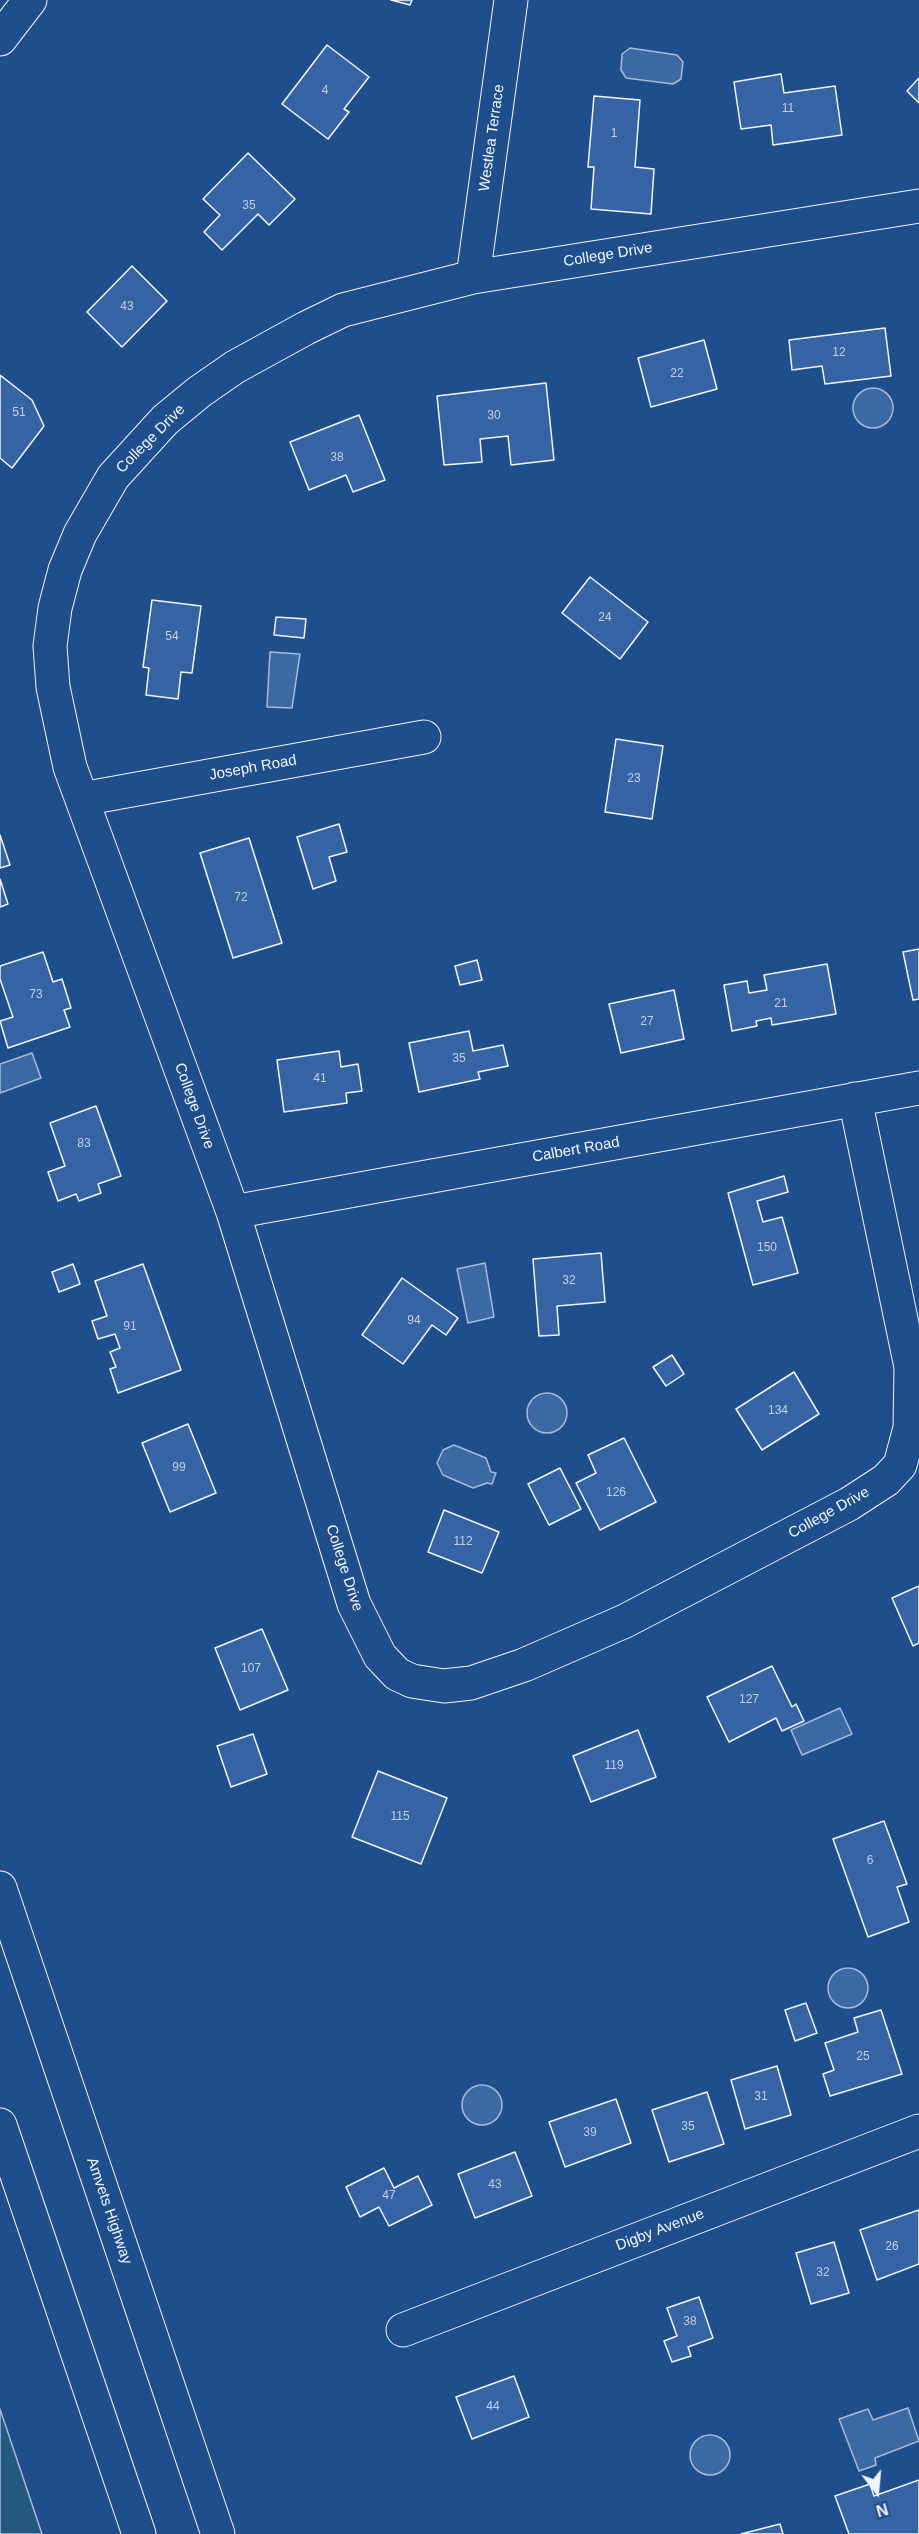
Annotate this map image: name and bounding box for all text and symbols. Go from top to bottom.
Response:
street label: Westlea Terrace [476,83,508,193]
house number: 4 [322,84,328,98]
house number: 11 [782,102,794,116]
house number: 1 [611,127,617,141]
house number: 35 [242,199,256,213]
street label: College Drive [562,239,654,271]
house number: 43 [120,300,134,314]
house number: 12 [832,346,846,360]
house number: 22 [670,367,684,381]
street label: College Drive [113,401,189,477]
house number: 51 [12,406,26,420]
house number: 30 [487,409,501,423]
house number: 38 [330,451,344,465]
house number: 24 [598,611,612,625]
house number: 54 [165,630,179,644]
street label: Joseph Road [208,751,298,785]
house number: 23 [627,772,641,786]
house number: 72 [234,891,248,905]
house number: 73 [29,988,43,1002]
house number: 21 [774,997,788,1011]
house number: 27 [640,1015,654,1029]
house number: 35 [452,1052,466,1066]
street label: College Drive [170,1061,218,1151]
house number: 41 [313,1072,327,1086]
street label: Calbert Road [531,1133,621,1167]
house number: 83 [77,1137,91,1151]
house number: 150 [757,1241,777,1255]
house number: 32 [562,1274,576,1288]
house number: 94 [407,1314,421,1328]
house number: 91 [123,1320,137,1334]
house number: 134 [768,1404,788,1418]
house number: 99 [172,1461,186,1475]
street label: College Drive [785,1483,873,1543]
house number: 126 [606,1486,626,1500]
street label: College Drive [322,1522,366,1614]
house number: 112 [453,1535,473,1549]
house number: 107 [241,1662,261,1676]
house number: 127 [739,1693,759,1707]
house number: 119 [604,1759,624,1773]
house number: 115 [390,1810,410,1824]
house number: 6 [867,1854,873,1868]
house number: 25 [856,2050,870,2064]
house number: 31 [754,2090,768,2104]
house number: 35 [681,2120,695,2134]
house number: 39 [583,2126,597,2140]
street label: Amvets Highway [82,2155,136,2267]
house number: 43 [488,2178,502,2192]
house number: 47 [382,2189,396,2203]
street label: Digby Avenue [613,2205,707,2255]
house number: 26 [885,2240,899,2254]
house number: 32 [816,2266,830,2280]
house number: 38 [683,2315,697,2329]
house number: 44 [486,2400,500,2414]
north arrow [847,2462,907,2522]
text: N [874,2500,890,2520]

